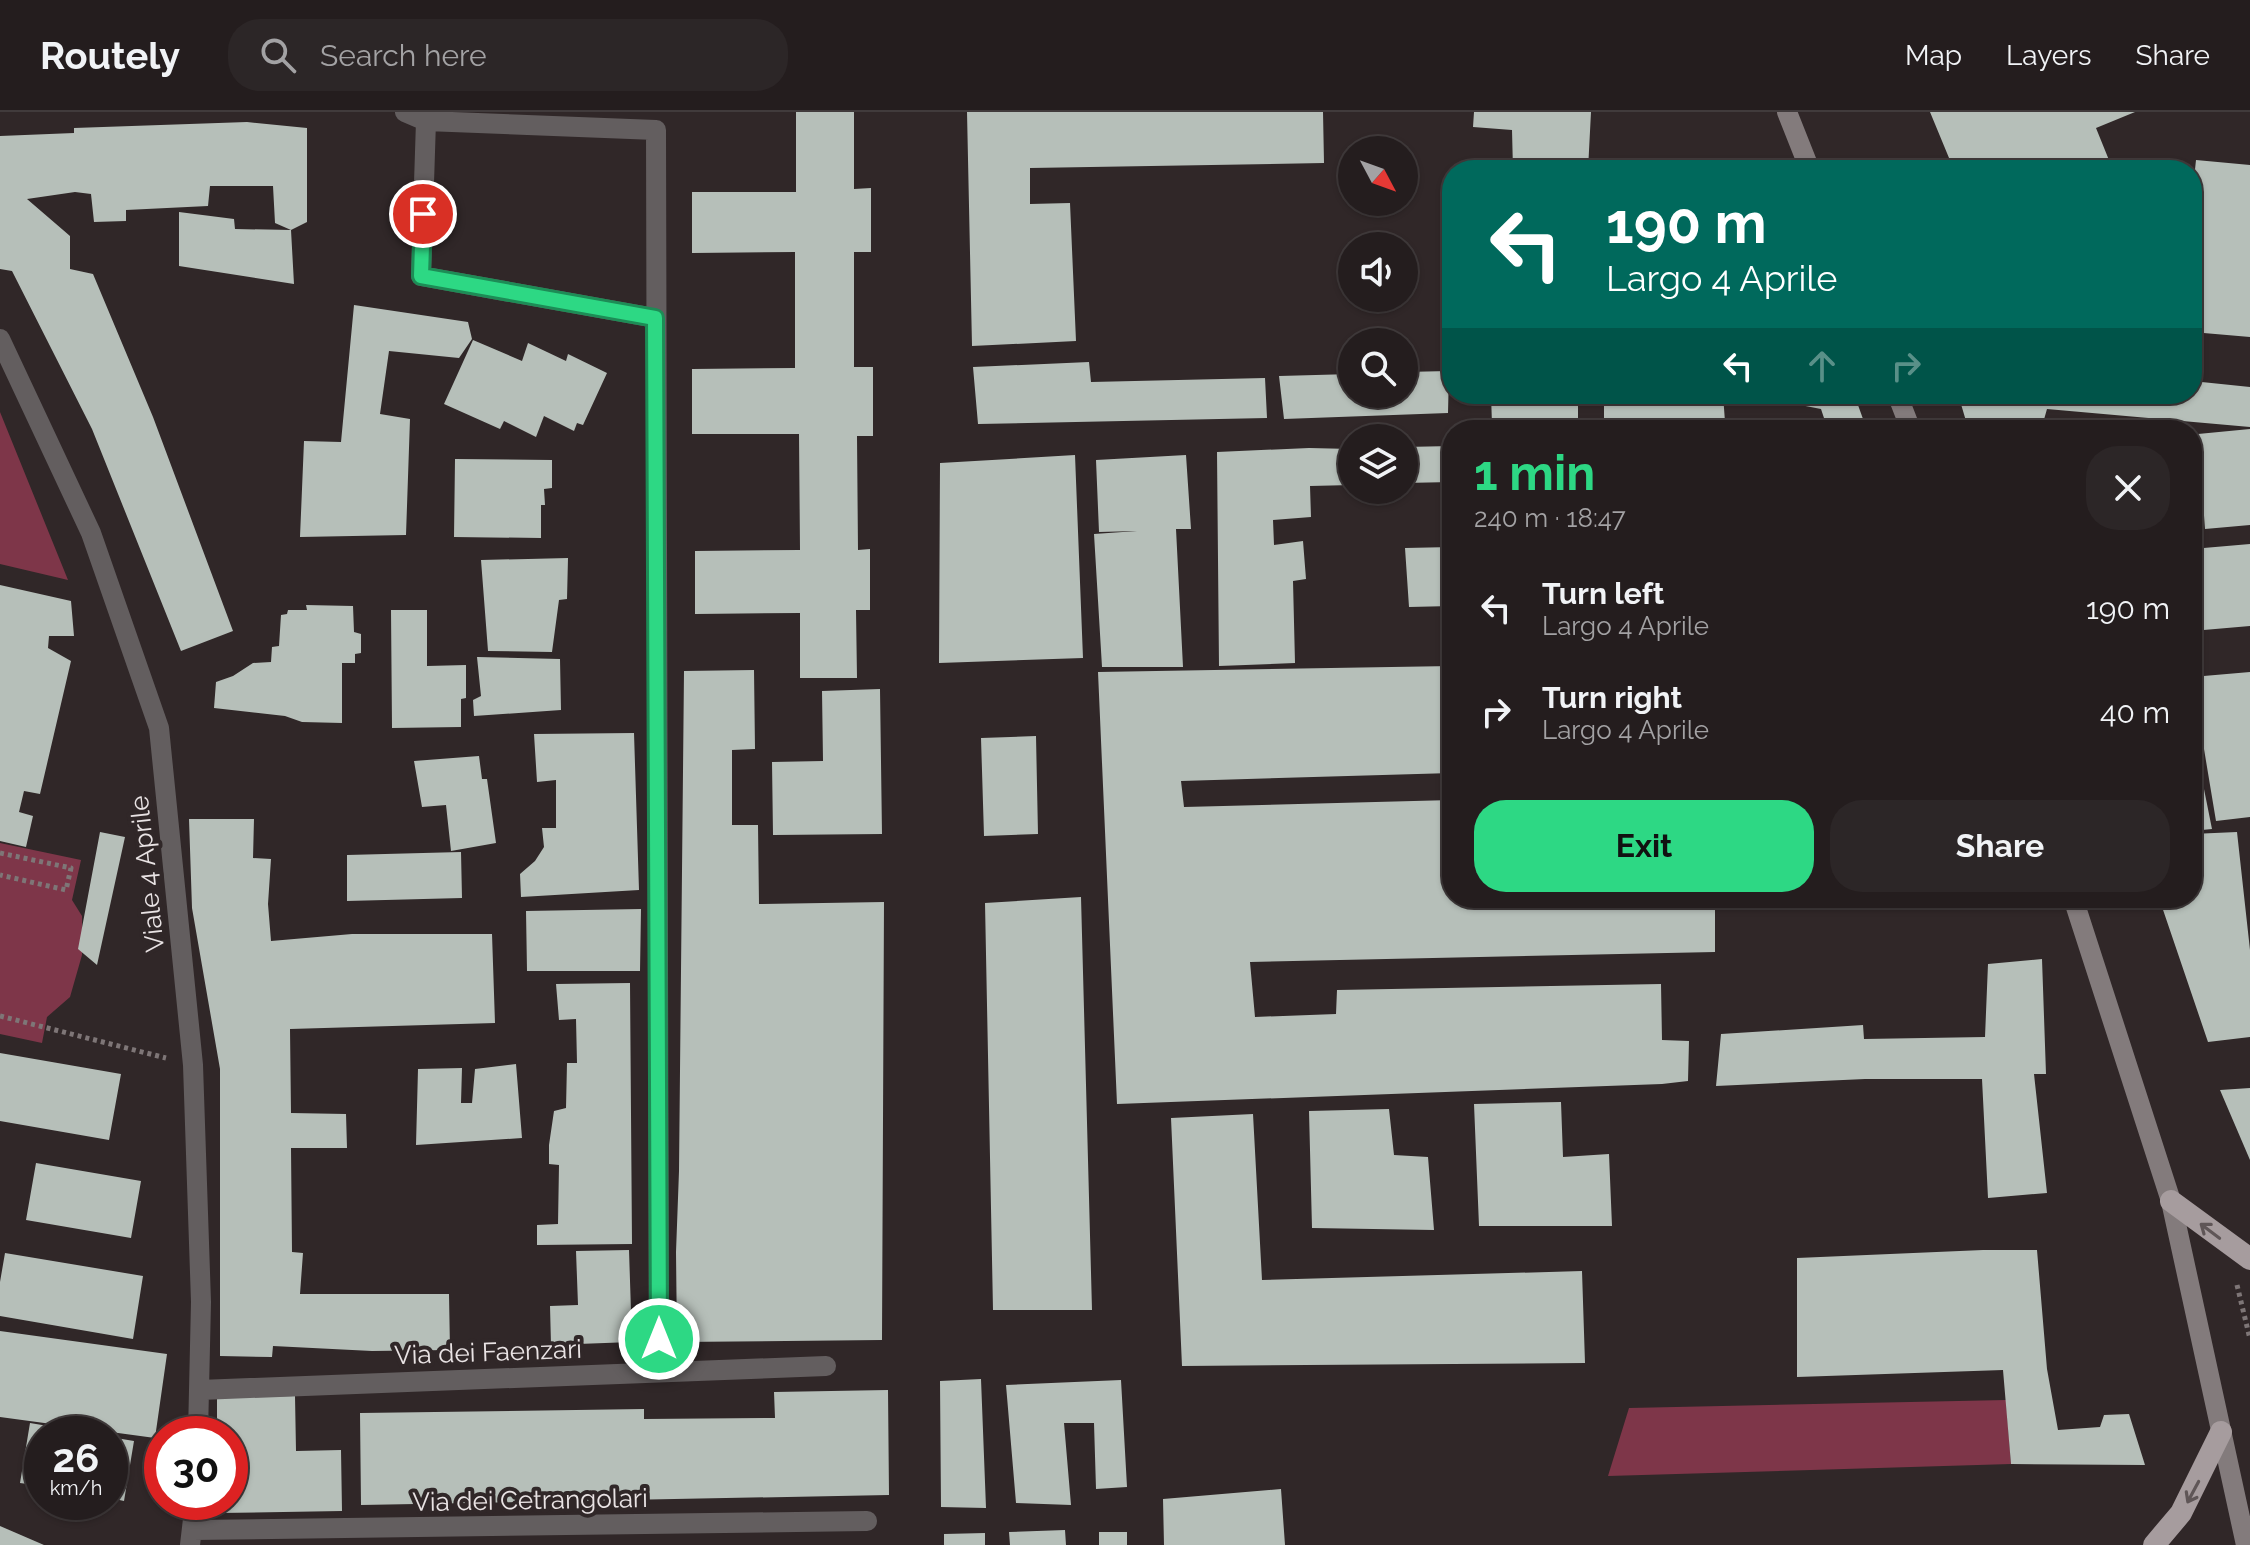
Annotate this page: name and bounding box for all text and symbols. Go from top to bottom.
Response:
search box [228,19,788,91]
text: Routely [40,33,180,78]
icon: search [256,33,300,77]
text: Search here [320,38,487,73]
text: Map [1905,39,1962,72]
text: Layers [2006,39,2092,72]
text: Share [2136,39,2210,72]
north arrow [1338,136,1418,216]
map controls [1338,136,1418,504]
pin [389,180,457,248]
text: 190 m [1606,190,1767,256]
icon: arrive [401,192,445,236]
icon: left [1474,192,1578,296]
button: sound [1338,232,1418,312]
text: Largo 4 Aprile [1606,257,1837,299]
button: search [1338,328,1418,408]
icon: left [1716,344,1760,388]
icon: ahead [1800,344,1844,388]
icon: right [1884,344,1928,388]
button: layers [1338,424,1418,504]
text: 1 min [1474,445,1595,501]
button: close [2086,446,2170,530]
text: 240 m · 18:47 [1474,503,1626,533]
text: Turn left [1542,576,1664,611]
icon: left [1474,586,1518,630]
text: 190 m [2086,591,2170,626]
text: Largo 4 Aprile [1542,611,1709,641]
text: Turn right [1542,680,1682,715]
icon: right [1474,690,1518,734]
text: 40 m [2100,695,2170,730]
text: Largo 4 Aprile [1542,715,1709,745]
street label: Viale 4 Aprile [124,794,170,954]
button: Exit [1474,800,1814,892]
button: Share [1830,800,2170,892]
one-way arrow [2200,1222,2221,1239]
position arrow [617,1297,701,1381]
street label: Via dei Faenzari [394,1334,582,1370]
speed limit sign: 30 [144,1416,248,1520]
text: 26 [53,1434,99,1481]
text: km/h [50,1476,102,1500]
one-way arrow [2184,1480,2200,1503]
street label: Via dei Cetrangolari [412,1483,648,1517]

